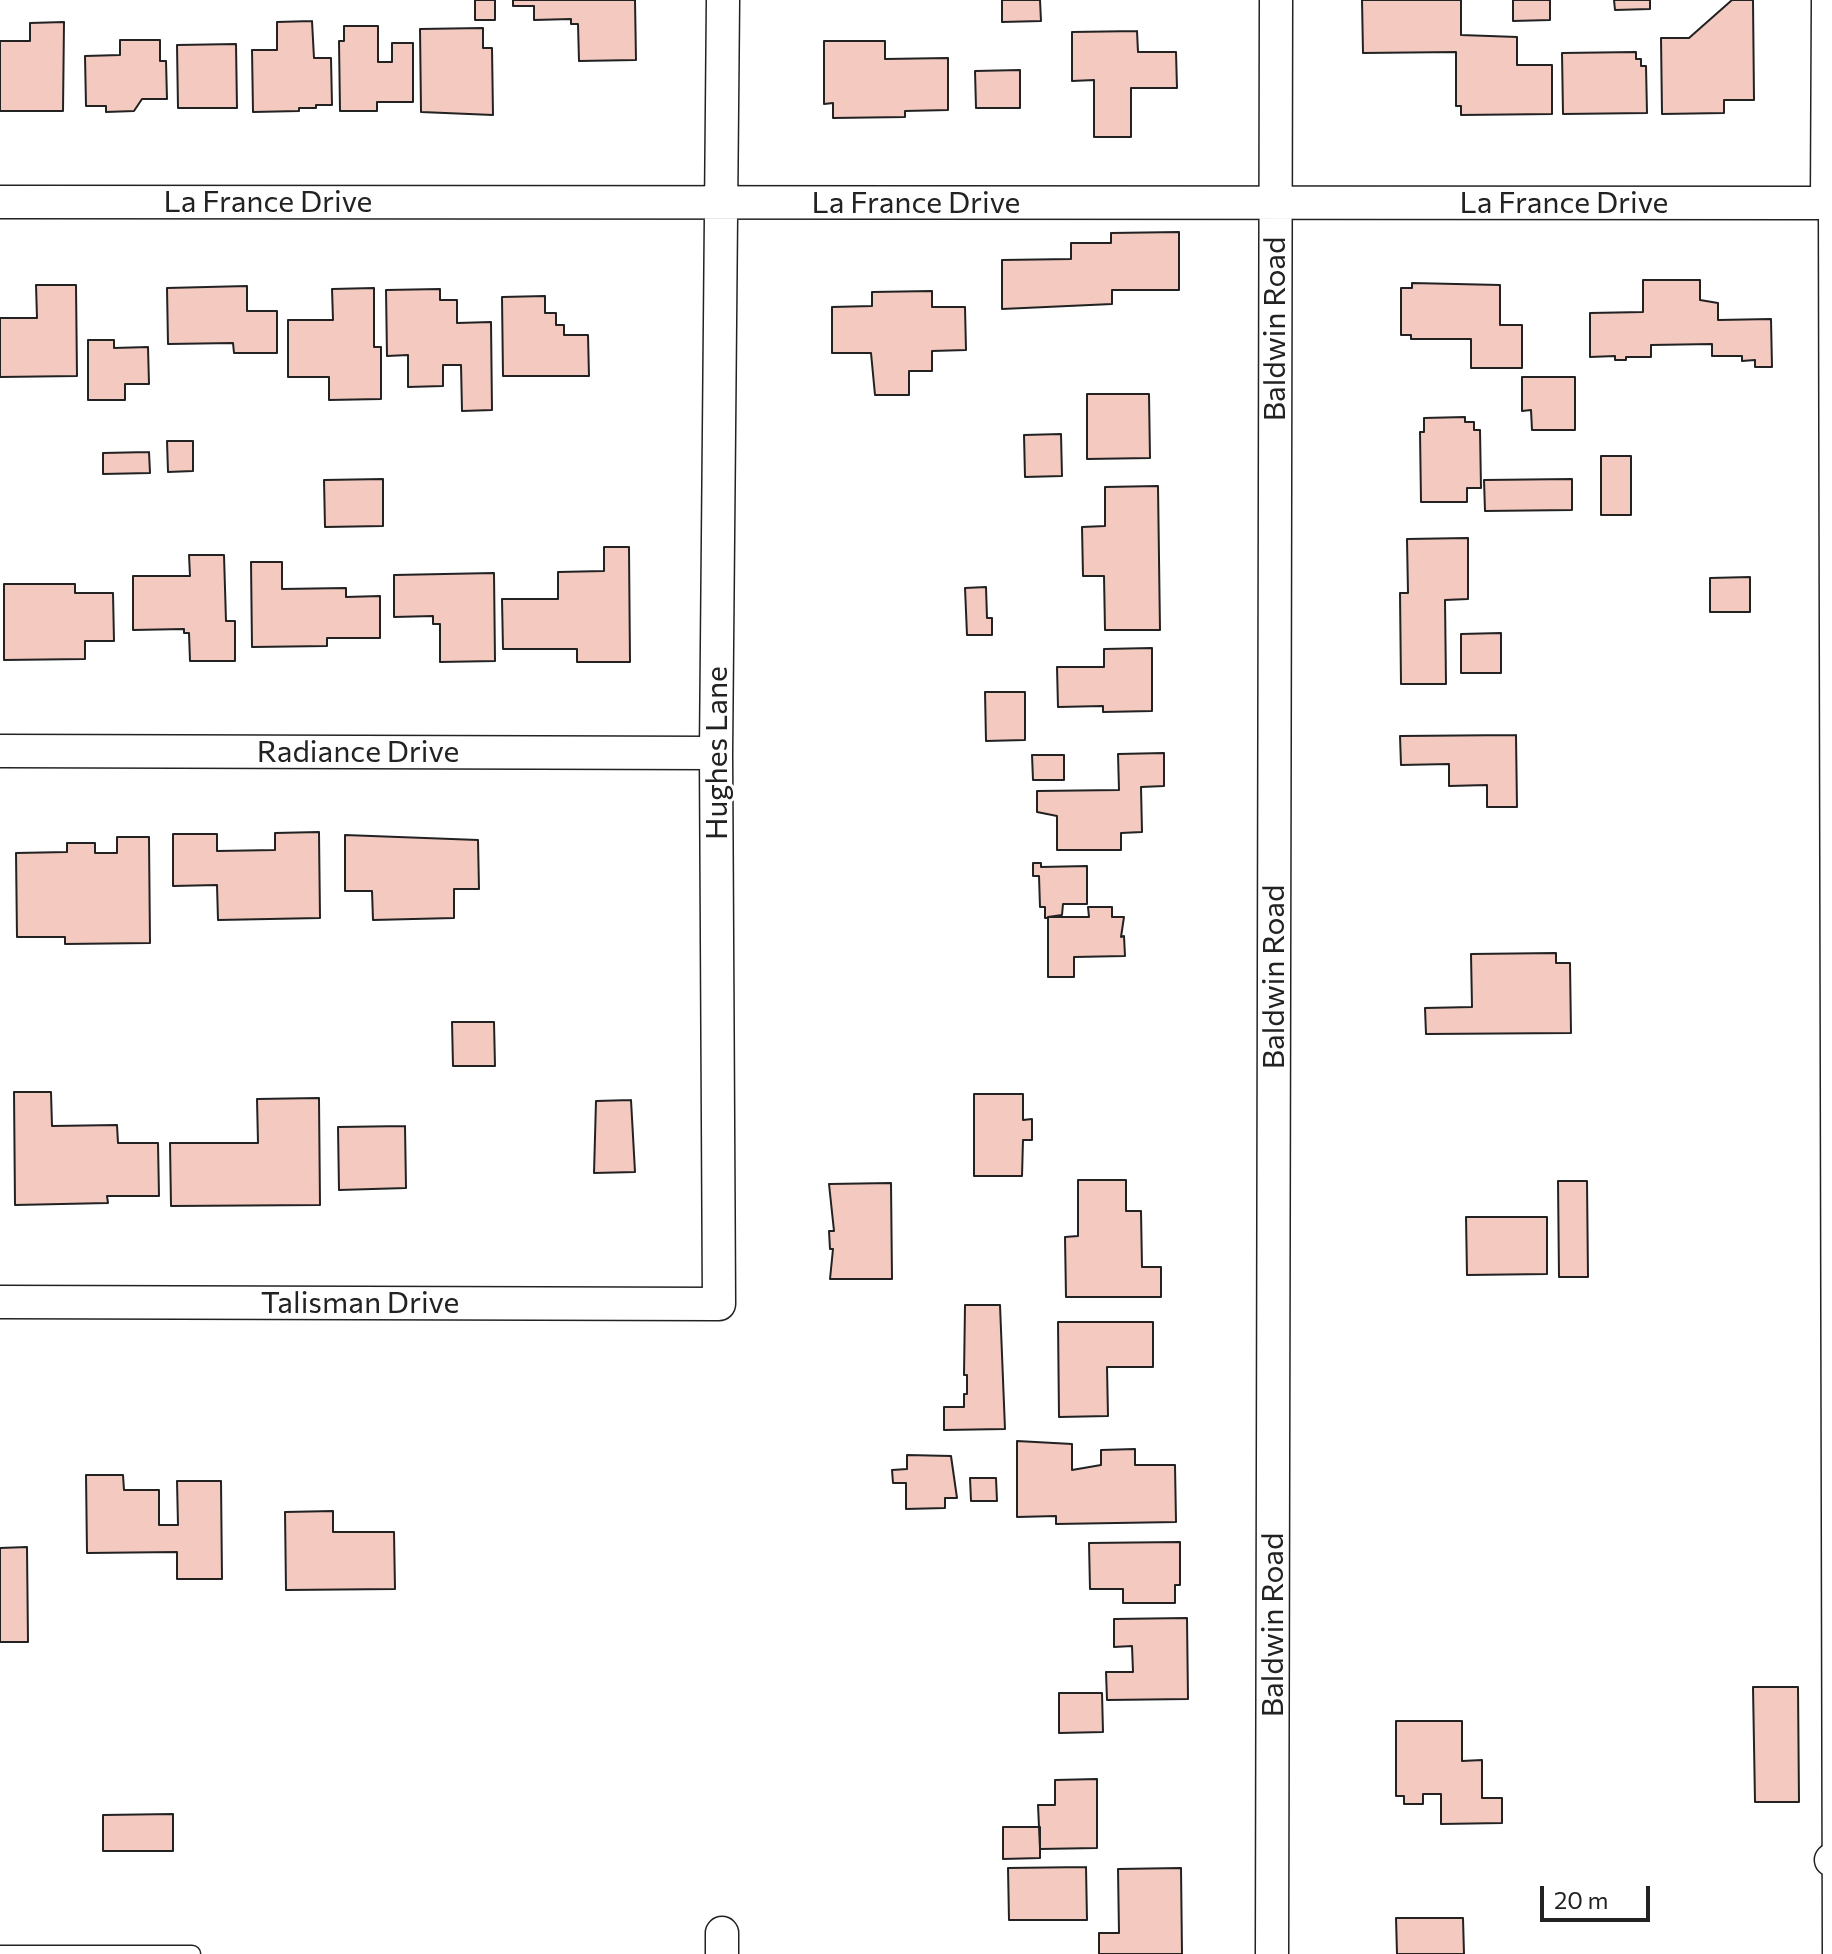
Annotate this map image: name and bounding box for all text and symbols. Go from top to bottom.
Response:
street label: La France Drive [164,184,372,220]
street label: La France Drive [812,185,1020,221]
street label: La France Drive [1460,185,1668,221]
street label: Baldwin Road [1257,237,1293,421]
street label: Hughes Lane [699,666,735,840]
street label: Radiance Drive [257,734,459,770]
street label: Baldwin Road [1256,885,1292,1069]
street label: Talisman Drive [261,1285,459,1321]
street label: Baldwin Road [1255,1533,1291,1717]
scale bar [1544,1870,1654,1920]
text: 20 m [1554,1885,1608,1914]

